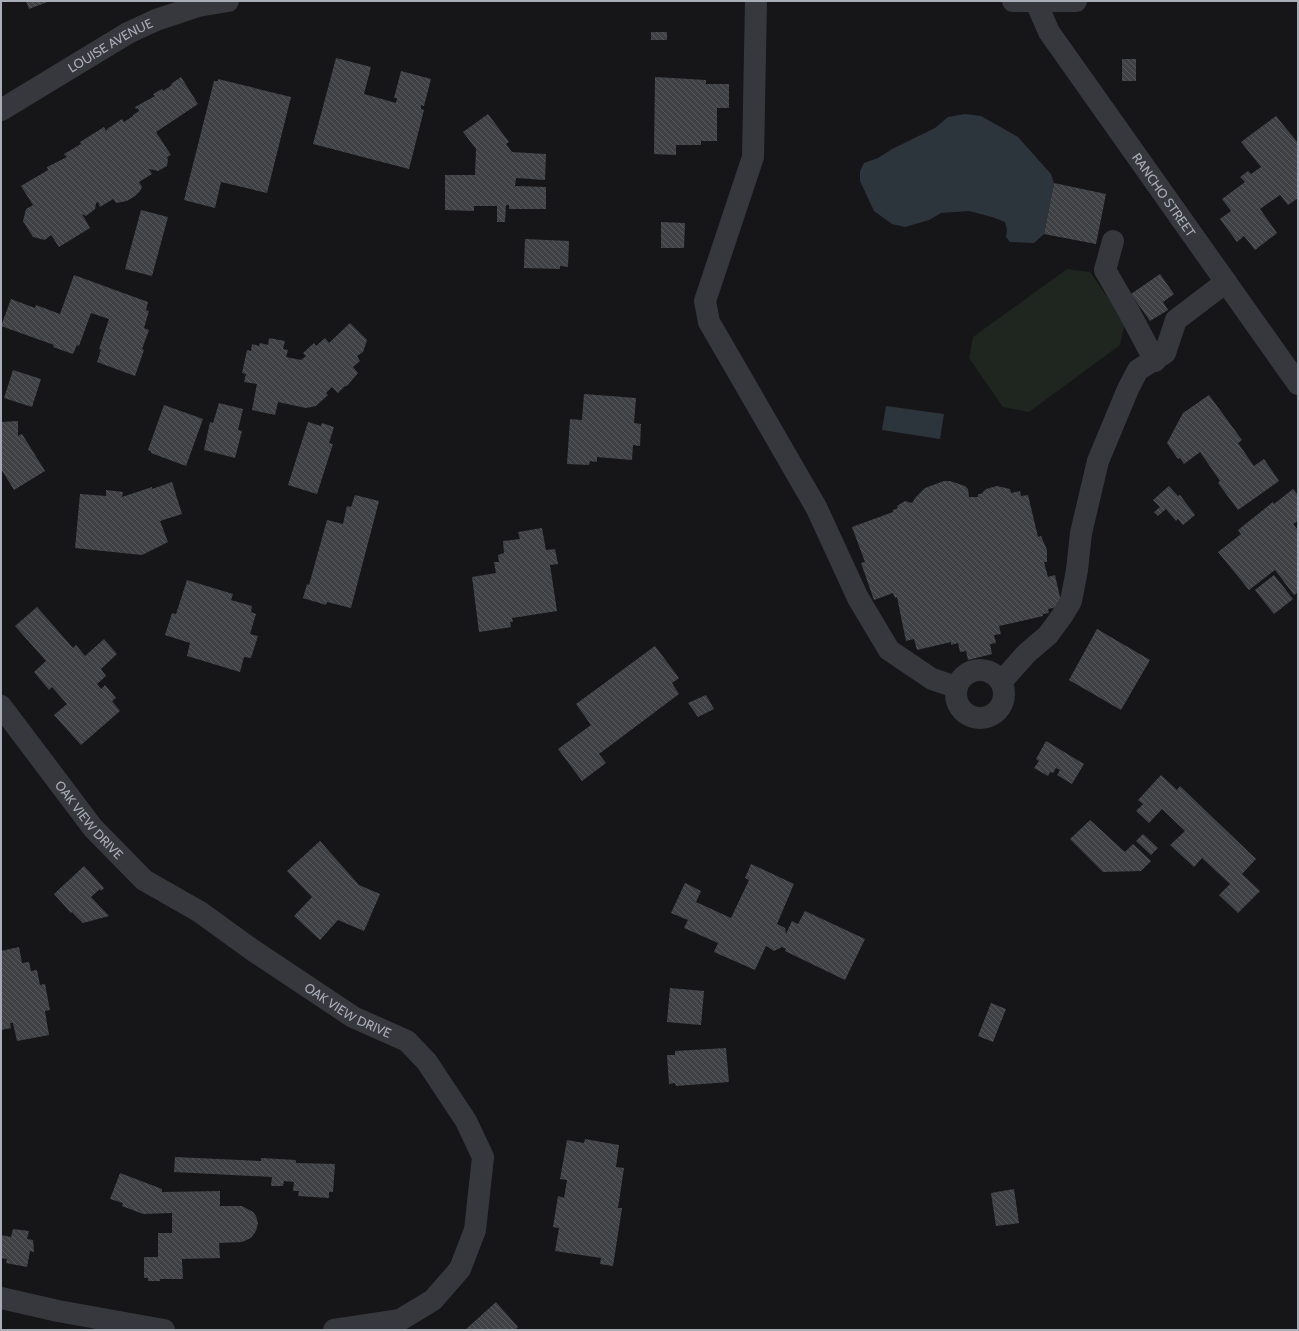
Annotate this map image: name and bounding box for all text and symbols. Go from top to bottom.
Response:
street label: LOUISE AVENUE [65,15,155,76]
street label: RANCHO STREET [1129,150,1199,240]
street label: OAK VIEW DRIVE [52,777,127,862]
street label: OAK VIEW DRIVE [301,979,394,1041]

